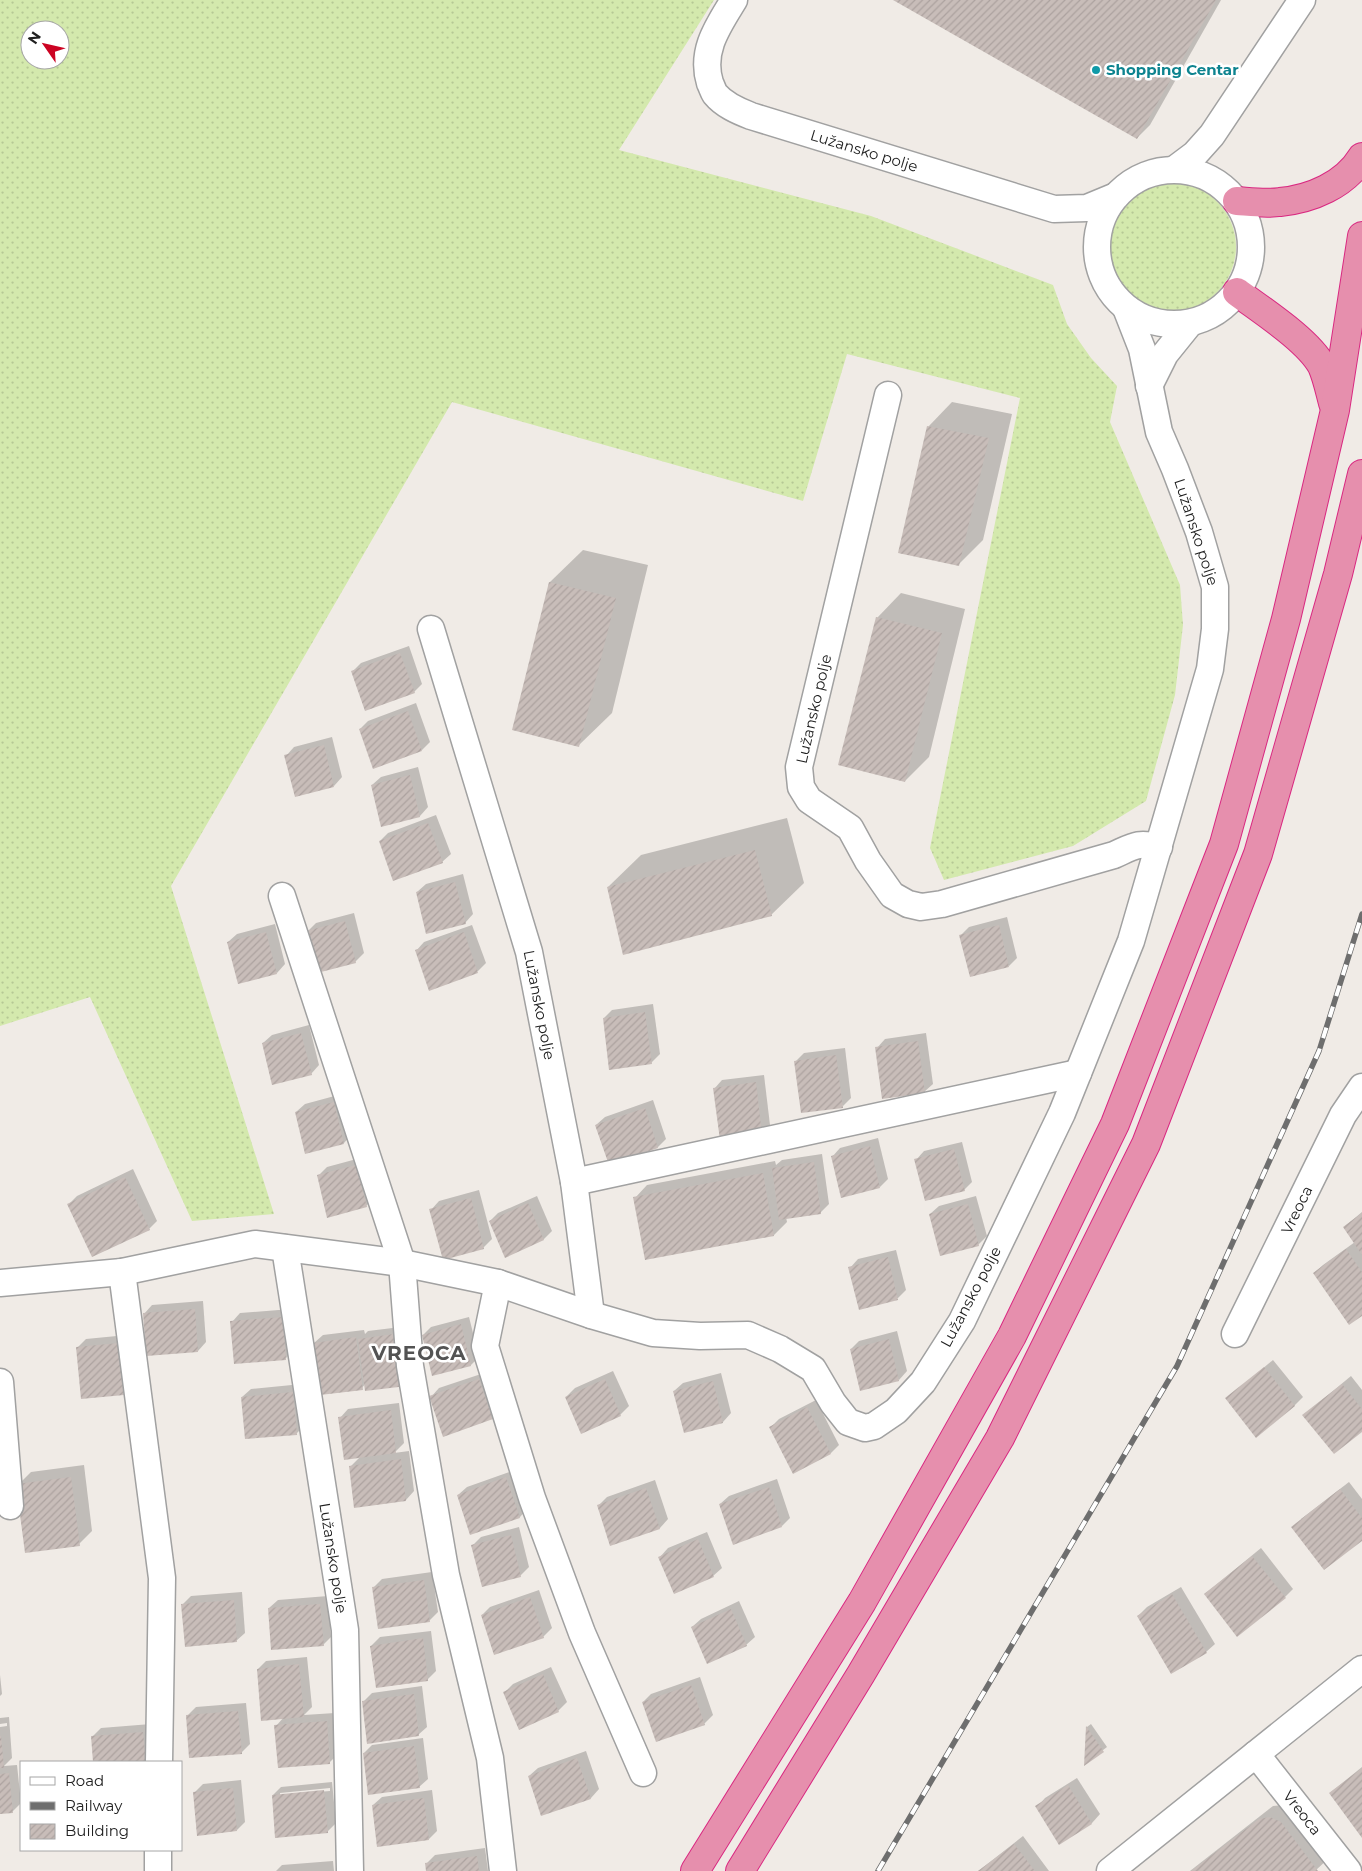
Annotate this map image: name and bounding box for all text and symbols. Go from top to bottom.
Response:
north arrow [20,20,70,70]
text: N [24,28,45,47]
place label: Shopping Centar [1106,60,1239,79]
marker: Shopping Centar [1090,64,1102,76]
street label: Lužansko polje [808,125,920,176]
street label: Lužansko polje [1170,476,1223,588]
street label: Lužansko polje [792,652,835,765]
street label: Lužansko polje [520,948,559,1061]
street label: Vreoca [1277,1182,1316,1237]
street label: Lužansko polje [936,1243,1005,1350]
district label: VREOCA [370,1341,467,1365]
street label: Lužansko polje [315,1501,352,1614]
legend [20,1761,182,1851]
text: Road [65,1771,104,1790]
street label: Vreoca [1279,1787,1326,1839]
text: Railway [65,1796,123,1815]
text: Building [65,1821,129,1840]

